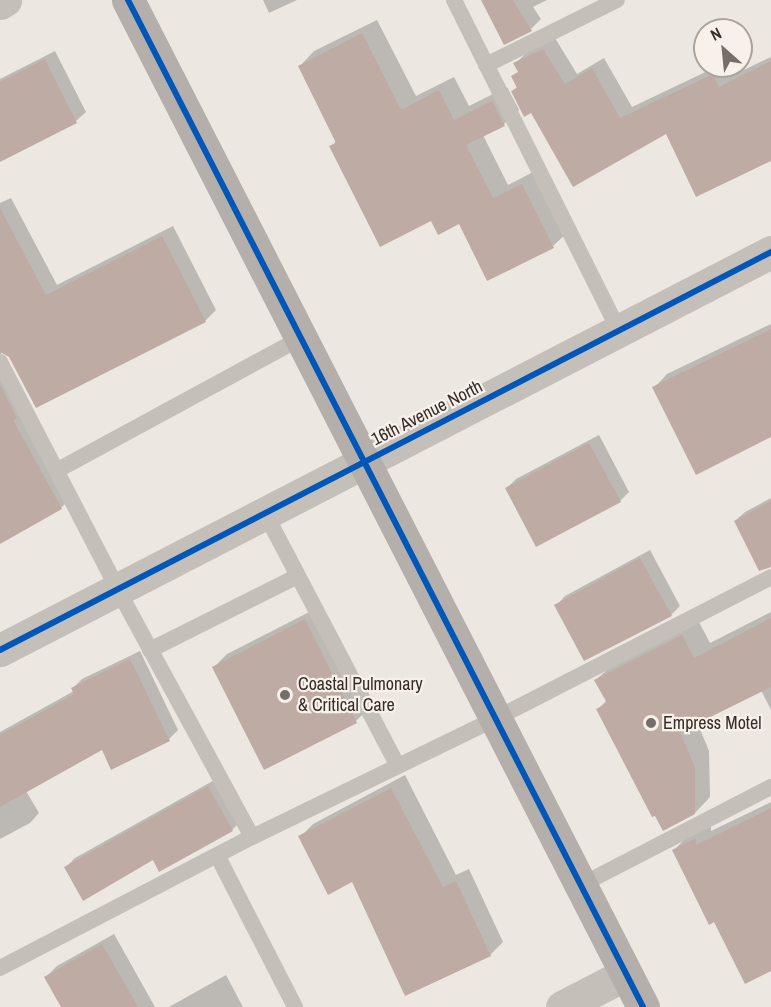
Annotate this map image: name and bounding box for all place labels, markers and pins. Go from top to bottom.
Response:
place label: Coastal Pulmonary & Critical Care [298,674,423,716]
marker: Coastal Pulmonary & Critical Care [276,686,294,704]
place label: Empress Motel [663,712,761,734]
marker: Empress Motel [644,716,658,730]

